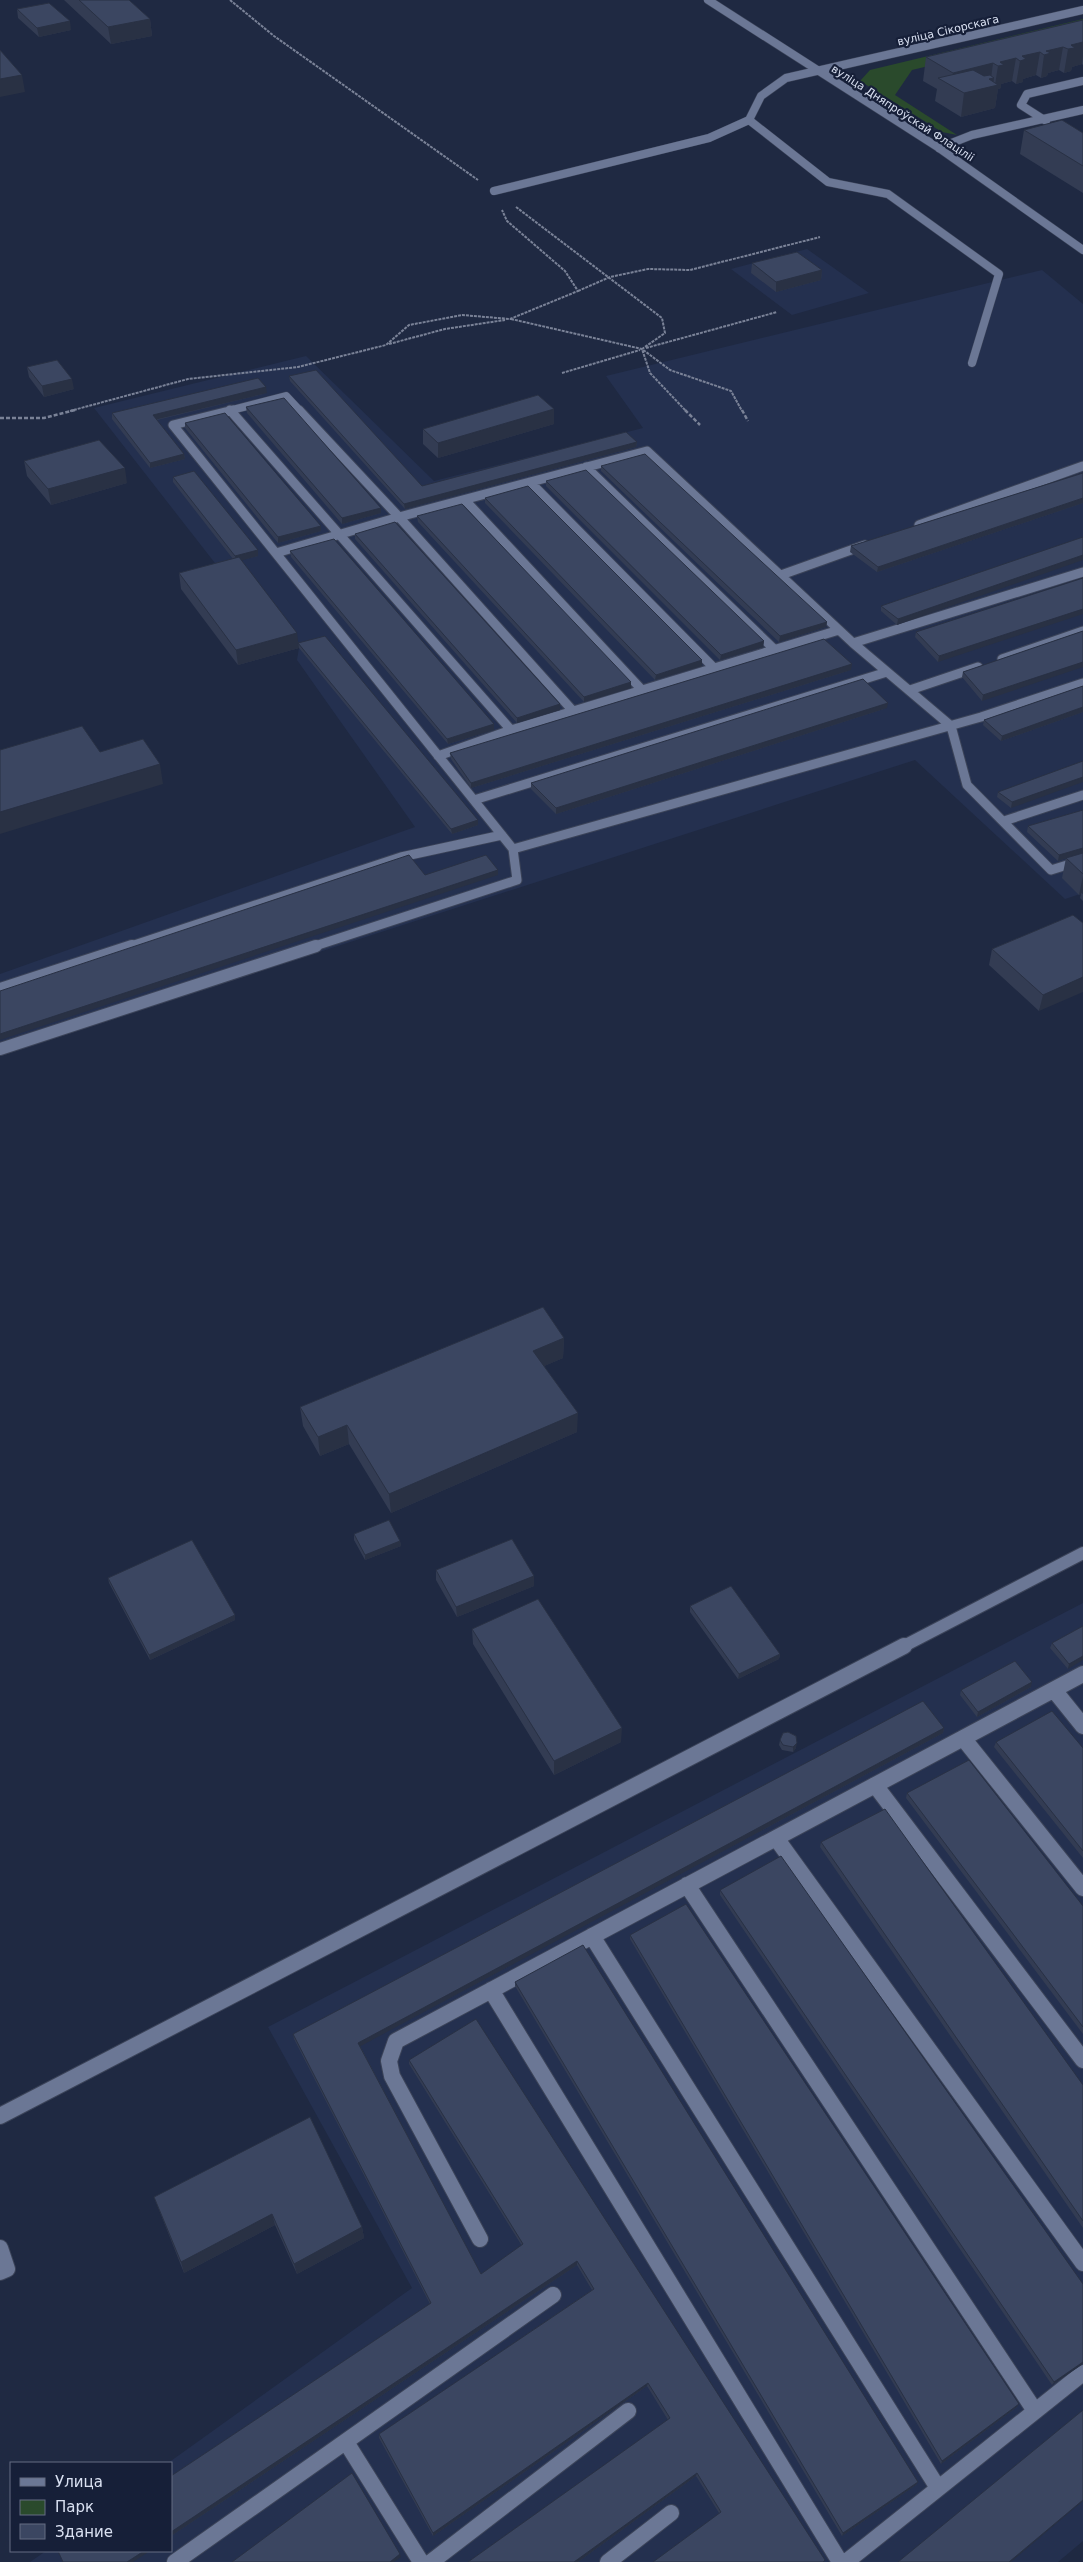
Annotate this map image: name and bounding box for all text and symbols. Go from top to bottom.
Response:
street label: вуліца Сікорскага [896,12,1000,49]
street label: вуліца Дняпроўскай Флаціліі [829,62,977,165]
legend [10,2462,172,2552]
text: Улица [55,2473,103,2491]
text: Парк [55,2498,94,2516]
text: Здание [55,2523,113,2541]

